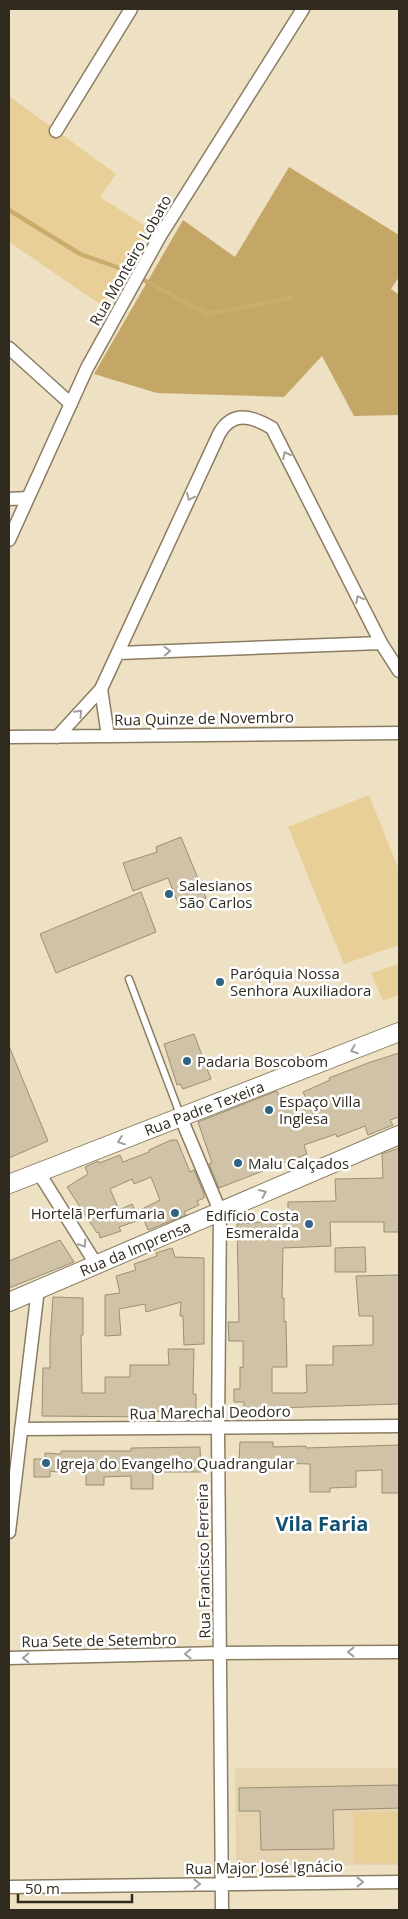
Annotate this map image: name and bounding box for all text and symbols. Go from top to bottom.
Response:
street label: Rua Monteiro Lobato [84,191,176,329]
one-way arrow [282,451,292,460]
one-way arrow [186,492,196,501]
one-way arrow [355,596,365,605]
one-way arrow [163,646,171,657]
street label: Rua Quinze de Novembro [114,706,294,730]
one-way arrow [73,710,82,719]
place label: Salesianos São Carlos [179,875,252,912]
marker: Salesianos São Carlos [163,888,175,900]
place label: Paróquia Nossa Senhora Auxiliadora [230,963,371,1000]
marker: Paróquia Nossa Senhora Auxiliadora [214,976,226,988]
one-way arrow [350,1044,358,1054]
place label: Padaria Boscobom [197,1051,328,1071]
marker: Padaria Boscobom [181,1055,193,1067]
street label: Rua Padre Texeira [141,1076,267,1140]
place label: Espaço Villa Inglesa [279,1091,361,1128]
marker: Espaço Villa Inglesa [263,1104,275,1116]
one-way arrow [117,1135,126,1145]
place label: Malu Calçados [248,1153,349,1173]
marker: Malu Calçados [232,1157,244,1169]
one-way arrow [258,1189,267,1199]
place label: Hortelã Perfumaria [31,1203,165,1223]
place label: Edifício Costa Esmeralda [206,1205,299,1242]
marker: Hortelã Perfumaria [169,1207,181,1219]
street label: Rua da Imprensa [77,1216,193,1280]
marker: Edifício Costa Esmeralda [303,1218,315,1230]
one-way arrow [77,1239,87,1248]
street label: Rua Marechal Deodoro [129,1401,291,1423]
place label: Igreja do Evangelho Quadrangular [56,1453,294,1473]
marker: Igreja do Evangelho Quadrangular [40,1457,52,1469]
street label: Rua Francisco Ferreira [192,1483,214,1639]
district label: Vila Faria [276,1510,368,1537]
street label: Rua Sete de Setembro [21,1629,177,1651]
one-way arrow [346,1647,354,1658]
one-way arrow [184,1649,192,1659]
one-way arrow [21,1653,29,1663]
street label: Rua Major José Ignácio [185,1856,343,1878]
scale bar [18,1872,131,1904]
one-way arrow [356,1877,364,1888]
text: 50 m [25,1878,60,1898]
one-way arrow [194,1879,202,1889]

